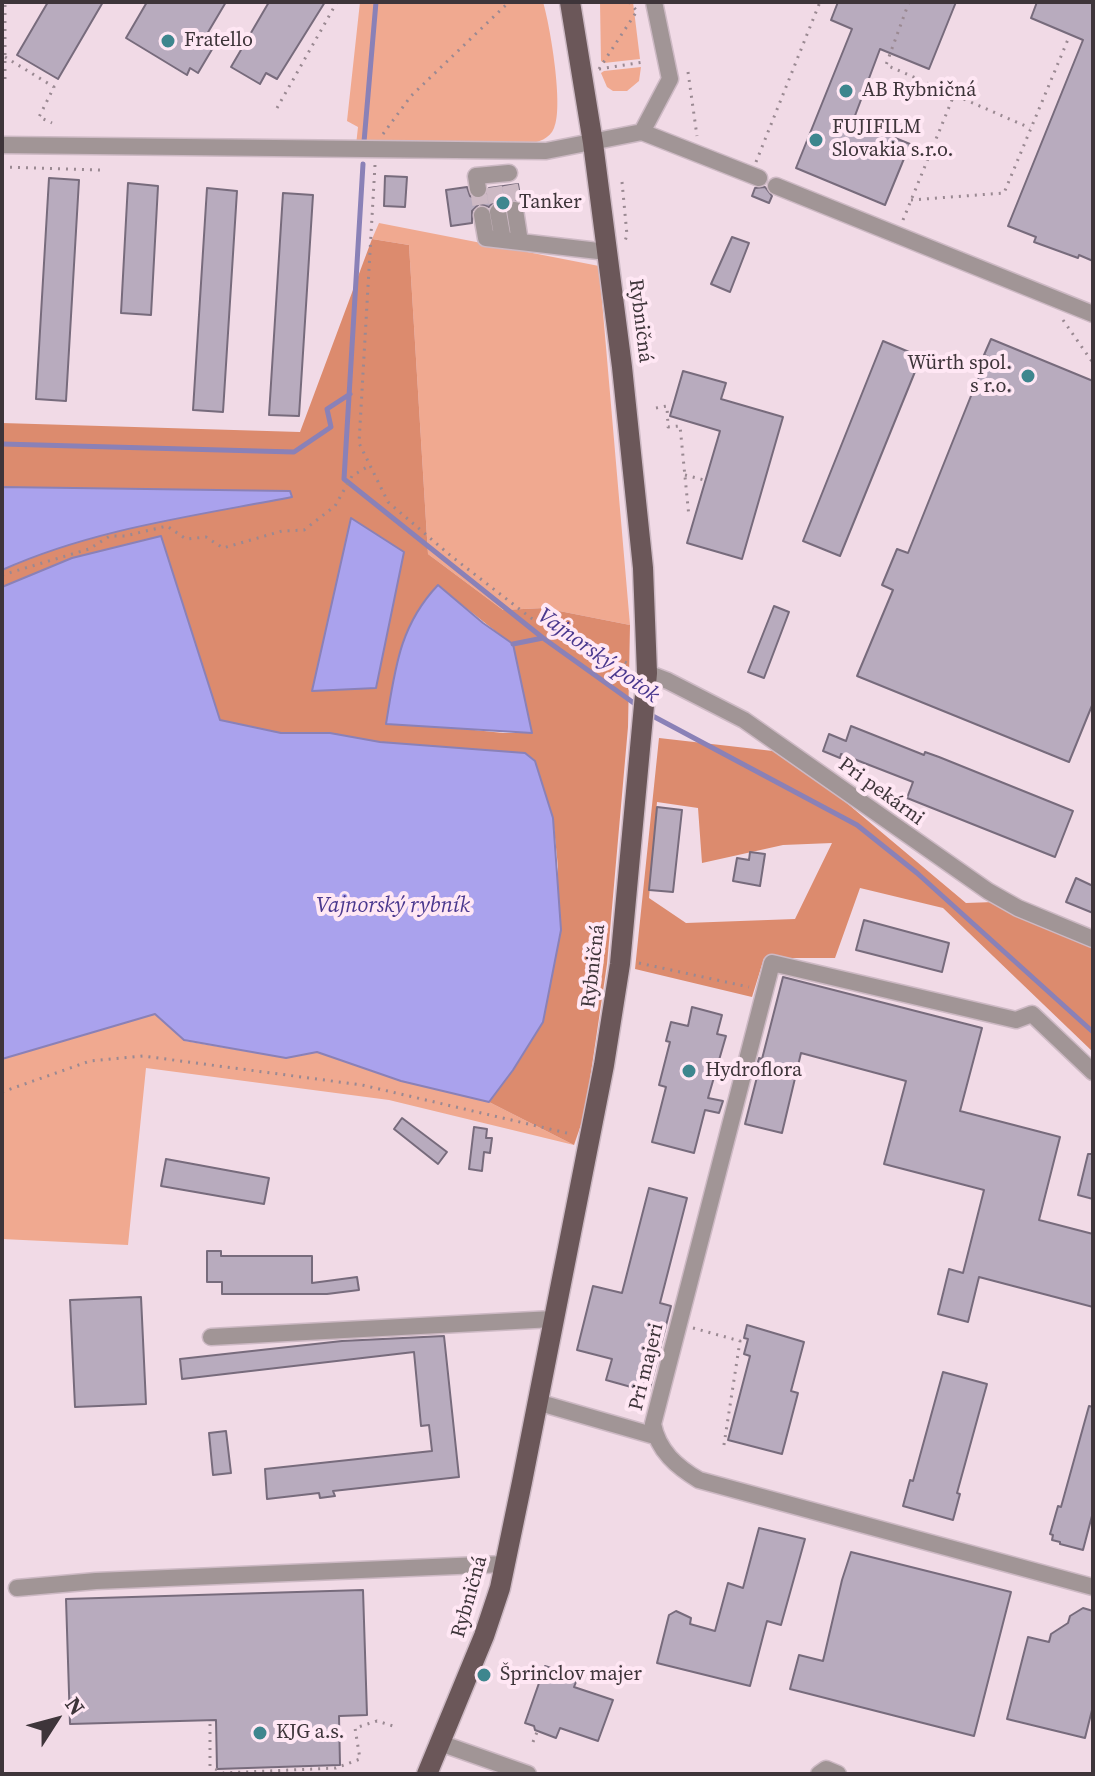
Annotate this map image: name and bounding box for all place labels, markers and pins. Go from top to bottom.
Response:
place label: Fratello [184,29,253,53]
marker: Fratello [159,32,177,50]
place label: AB Rybničná [862,79,976,103]
marker: AB Rybničná [837,82,855,100]
place label: FUJIFILM Slovakia s.r.o. [832,116,954,163]
marker: FUJIFILM Slovakia s.r.o. [807,131,825,149]
place label: Tanker [519,191,582,215]
marker: Tanker [494,194,512,212]
place label: Würth spol. s r.o. [907,352,1012,399]
marker: Würth spol. s r.o. [1019,367,1037,385]
place label: Hydroflora [705,1059,802,1083]
marker: Hydroflora [680,1062,698,1080]
place label: Šprinclov majer [500,1663,642,1687]
marker: Šprinclov majer [475,1666,493,1684]
place label: KJG a.s. [276,1721,345,1745]
marker: KJG a.s. [251,1724,269,1742]

